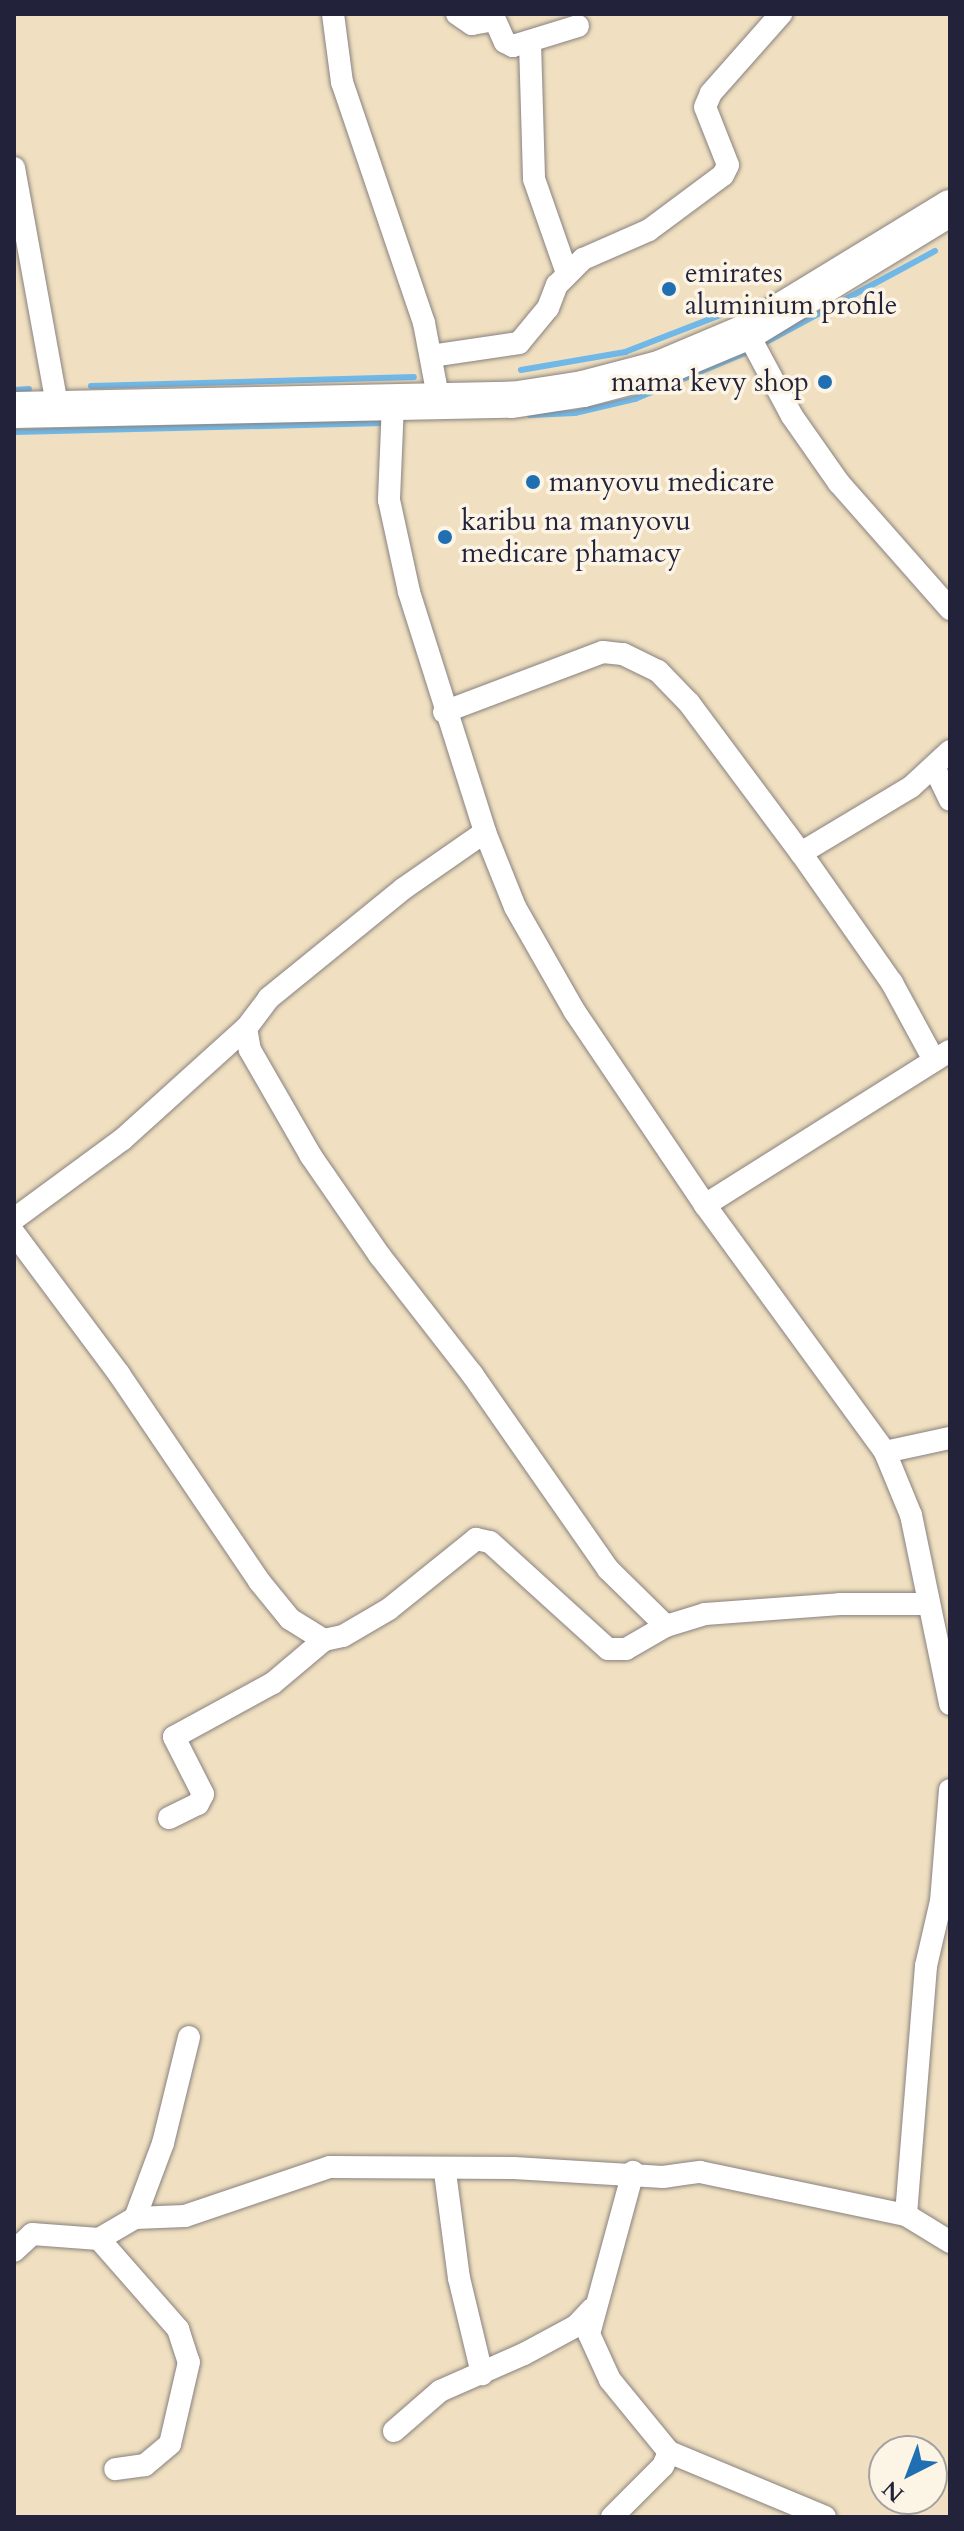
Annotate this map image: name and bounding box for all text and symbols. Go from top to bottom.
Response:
place label: emirates aluminium profile [685,256,897,322]
marker: emirates aluminium profile [660,280,678,298]
place label: mama kevy shop [611,365,809,399]
marker: mama kevy shop [816,373,834,391]
place label: manyovu medicare [549,465,775,499]
marker: manyovu medicare [524,473,542,491]
place label: karibu na manyovu medicare phamacy [461,504,691,570]
marker: karibu na manyovu medicare phamacy [436,528,454,546]
north arrow [868,2435,948,2515]
text: N [876,2474,910,2509]

